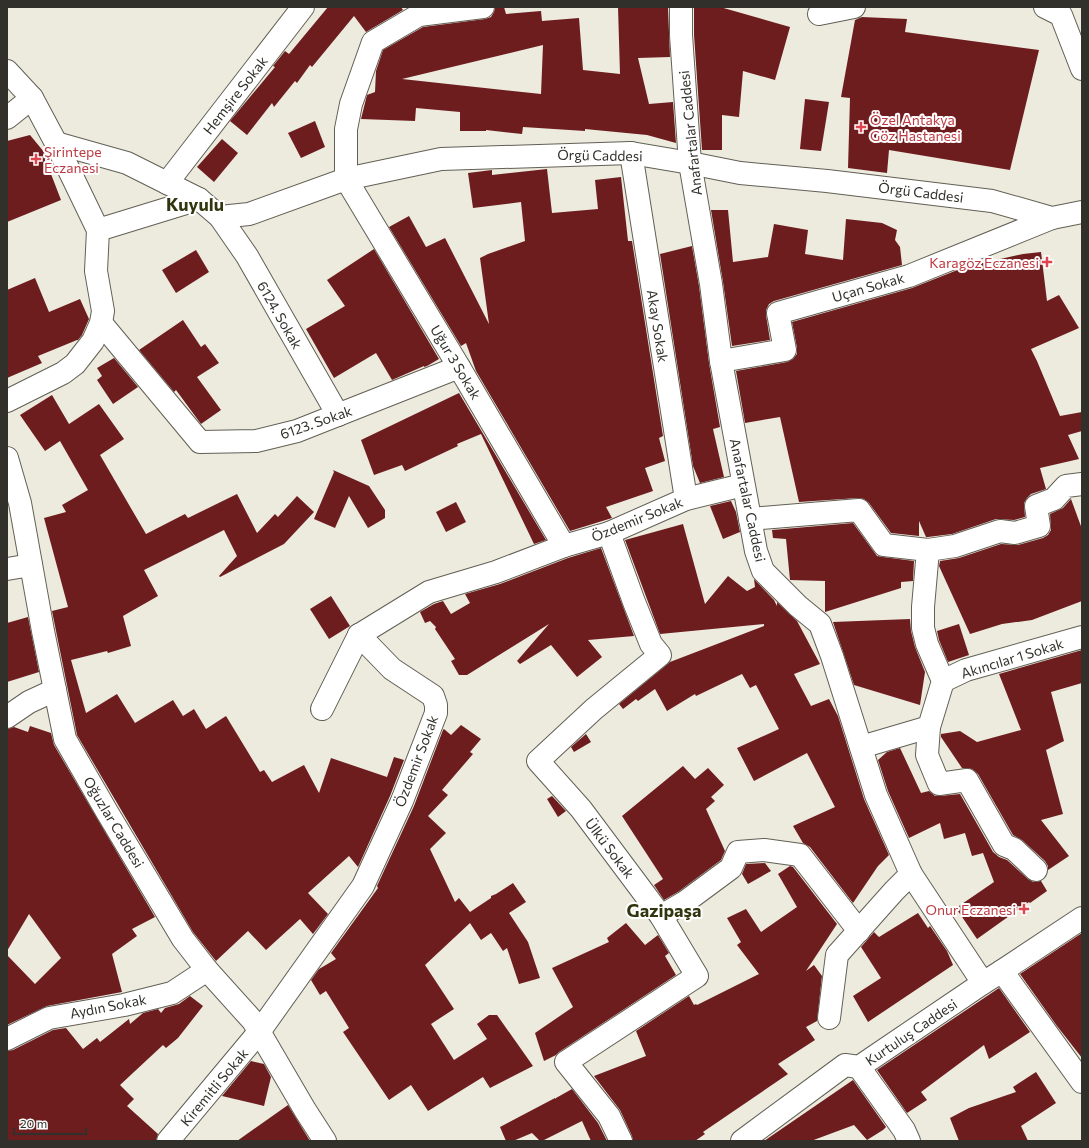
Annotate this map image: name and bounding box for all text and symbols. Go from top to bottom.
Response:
street label: Hemşire Sokak [199,52,271,137]
street label: Anafartalar Caddesi [675,69,705,197]
place label: Özel Antakya Göz Hastanesi [870,111,961,144]
marker: Özel Antakya Göz Hastanesi [855,121,867,133]
place label: Şirintepe Eczanesi [44,143,102,176]
street label: Örgü Caddesi [557,146,643,164]
marker: Şirintepe Eczanesi [31,154,41,164]
street label: Örgü Caddesi [878,178,964,206]
district label: Kuyulu [166,193,224,215]
place label: Karagöz Eczanesi [929,254,1039,271]
marker: Karagöz Eczanesi [1042,257,1052,267]
street label: Uçan Sokak [830,268,906,305]
street label: 6124. Sokak [254,278,306,352]
street label: Akay Sokak [644,288,672,364]
street label: Uğur 3 Sokak [427,322,485,403]
street label: 6123. Sokak [278,402,355,442]
street label: Anafartalar Caddesi [727,437,769,563]
street label: Özdemir Sokak [589,493,686,545]
street label: Akıncılar 1 Sokak [959,634,1066,682]
street label: Özdemir Sokak [391,712,441,809]
street label: Oğuzlar Caddesi [80,773,148,871]
street label: Ülkü Sokak [582,815,638,882]
district label: Gazipaşa [627,899,701,921]
place label: Onur Eczanesi [926,901,1016,918]
marker: Onur Eczanesi [1019,904,1029,914]
street label: Aydın Sokak [68,990,148,1022]
street label: Kurtuluş Caddesi [862,995,960,1069]
street label: Kiremitli Sokak [177,1044,252,1129]
scale bar [14,1110,86,1136]
text: 20 m [20,1116,47,1130]

